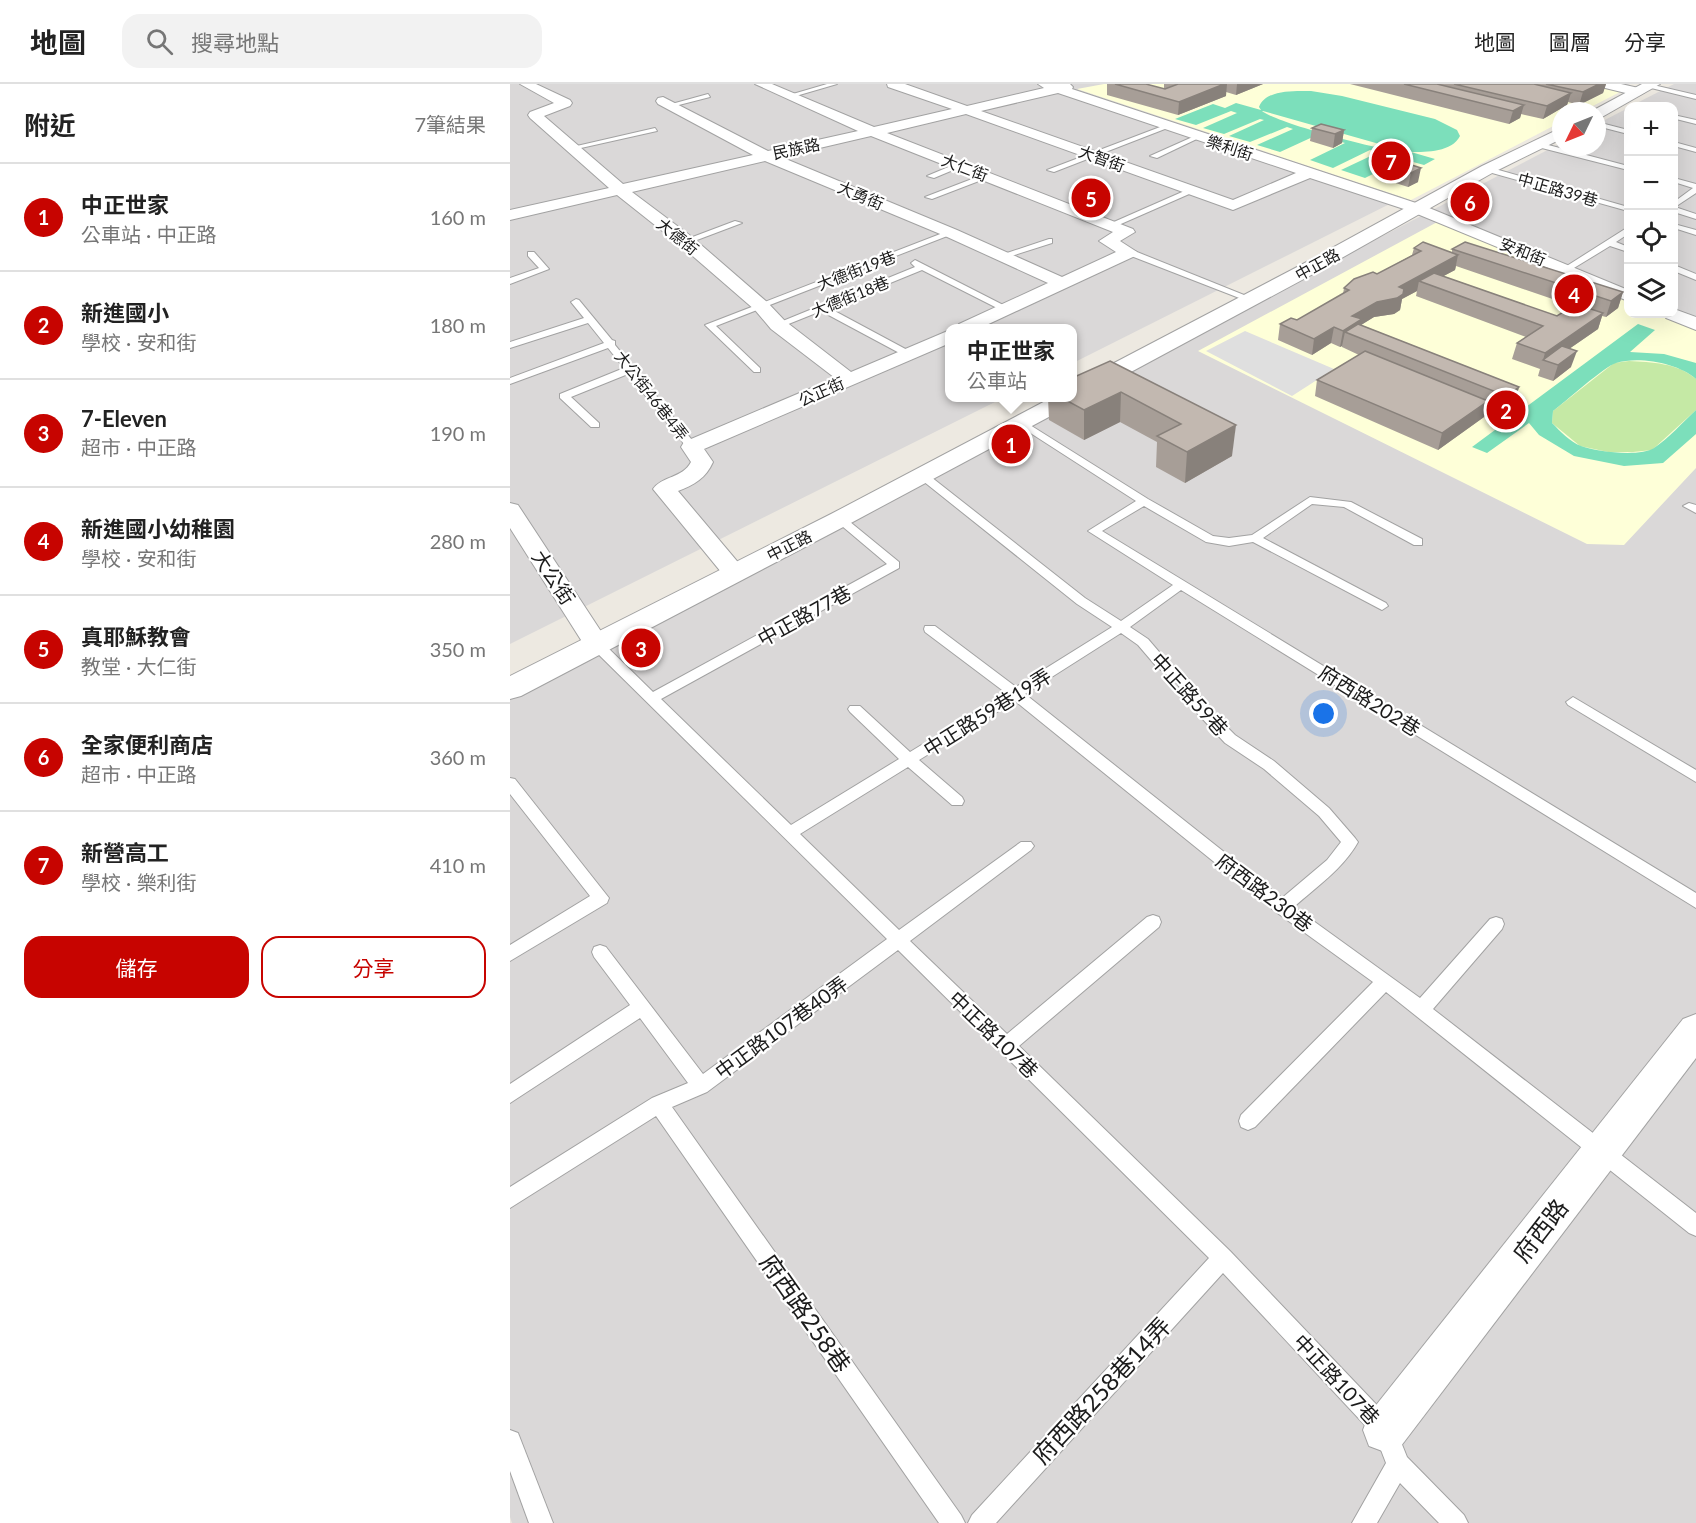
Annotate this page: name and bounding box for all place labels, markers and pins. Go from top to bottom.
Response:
pin: 7 [1372,138,1410,184]
pin: 5 [1072,176,1110,220]
pin: 6 [1450,180,1490,224]
pin: 4 [1554,272,1594,316]
pin: 2 [1486,388,1526,432]
pin: 1 [992,422,1030,466]
pin: 3 [622,626,660,670]

